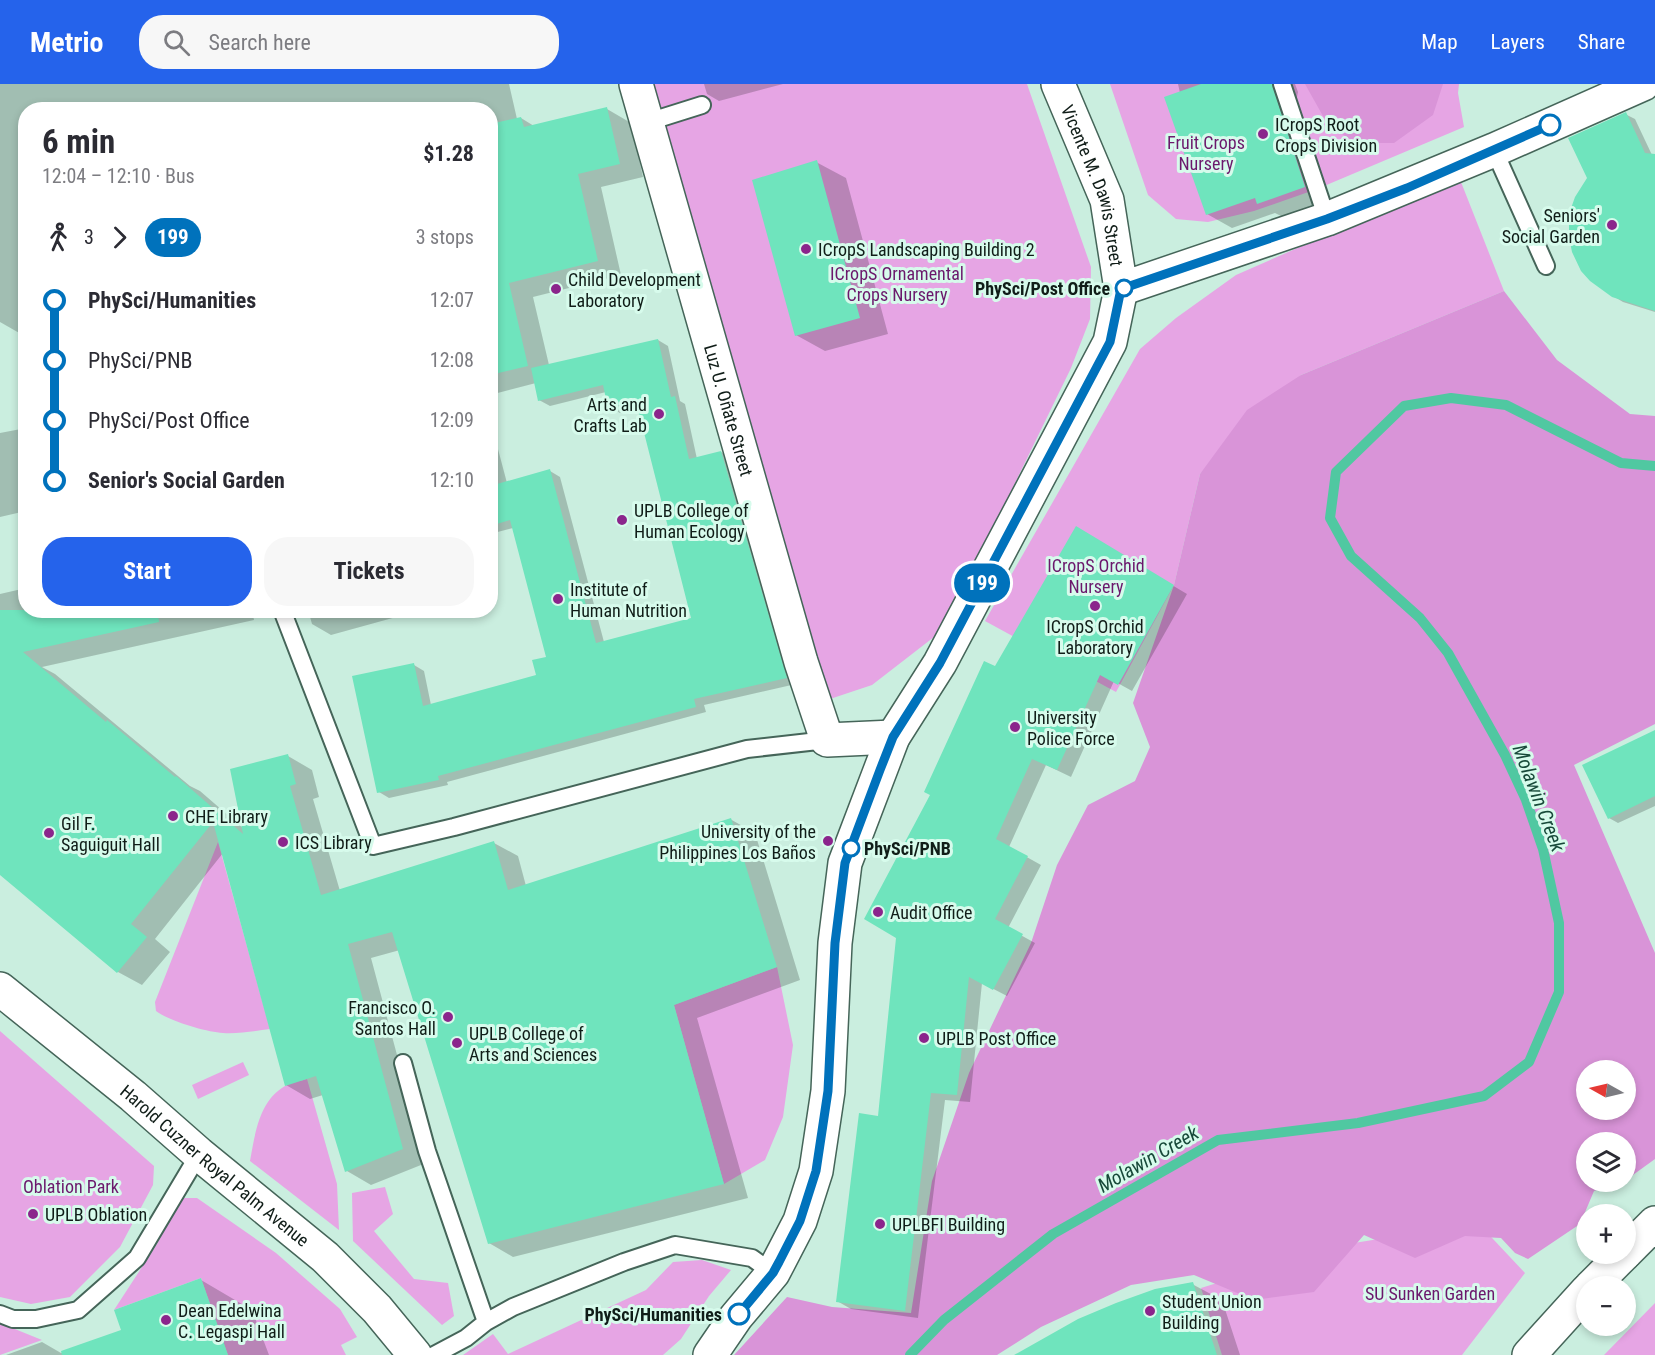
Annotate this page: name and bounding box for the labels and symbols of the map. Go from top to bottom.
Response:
street label: Vicente M. Dawis Street [1057,101,1128,268]
place label: ICropS Root Crops Division [1275,114,1377,156]
unlabelled marker [1539,114,1561,136]
marker: ICropS Root Crops Division [1256,127,1270,141]
park label: Fruit Crops Nursery [1167,132,1245,174]
place label: Seniors' Social Garden [1502,205,1600,247]
marker: Seniors' Social Garden [1605,218,1619,232]
place label: ICropS Landscaping Building 2 [818,239,1035,260]
marker: ICropS Landscaping Building 2 [799,242,813,256]
park label: ICropS Ornamental Crops Nursery [830,263,964,305]
place label: Child Development Laboratory [568,269,701,311]
place label: PhySci/Post Office [975,278,1110,299]
marker: PhySci/Post Office [1115,279,1133,297]
marker: Child Development Laboratory [549,282,563,296]
street label: Luz U. Oñate Street [700,342,758,478]
place label: Arts and Crafts Lab [574,394,647,436]
marker: Arts and Crafts Lab [652,407,666,421]
place label: UPLB College of Human Ecology [634,500,749,542]
marker: UPLB College of Human Ecology [615,513,629,527]
park label: ICropS Orchid Nursery [1047,555,1145,597]
line badge: 199 [948,564,1016,602]
place label: Institute of Human Nutrition [570,579,687,621]
marker: Institute of Human Nutrition [551,592,565,606]
marker: ICropS Orchid Laboratory [1088,599,1102,613]
place label: ICropS Orchid Laboratory [1046,616,1144,658]
place label: University Police Force [1027,707,1115,749]
marker: University Police Force [1008,720,1022,734]
water label: Molawin Creek [1508,741,1571,856]
place label: CHE Library [185,806,268,827]
marker: CHE Library [166,809,180,823]
place label: Gil F. Saguiguit Hall [61,813,160,855]
place label: University of the Philippines Los Baños [659,821,816,863]
marker: Gil F. Saguiguit Hall [42,826,56,840]
place label: ICS Library [295,832,372,853]
marker: University of the Philippines Los Baños [821,834,835,848]
marker: ICS Library [276,835,290,849]
place label: PhySci/PNB [864,838,951,859]
marker: PhySci/PNB [842,839,860,857]
place label: Audit Office [890,902,972,923]
marker: Audit Office [871,905,885,919]
place label: Francisco O. Santos Hall [348,997,436,1039]
marker: Francisco O. Santos Hall [441,1010,455,1024]
place label: UPLB College of Arts and Sciences [469,1023,597,1065]
place label: UPLB Post Office [936,1028,1056,1049]
marker: UPLB Post Office [917,1031,931,1045]
marker: UPLB College of Arts and Sciences [450,1036,464,1050]
north arrow [1576,1060,1636,1120]
street label: Harold Cuzner Royal Palm Avenue [117,1080,314,1250]
water label: Molawin Creek [1093,1120,1204,1198]
park label: Oblation Park [23,1176,119,1197]
place label: UPLB Oblation [45,1204,147,1225]
marker: UPLB Oblation [26,1207,40,1221]
place label: UPLBFI Building [892,1214,1005,1235]
marker: UPLBFI Building [873,1217,887,1231]
park label: SU Sunken Garden [1365,1283,1495,1304]
place label: Student Union Building [1162,1291,1262,1333]
place label: Dean Edelwina C. Legaspi Hall [178,1300,285,1342]
marker: PhySci/Humanities [728,1303,750,1325]
place label: PhySci/Humanities [584,1304,722,1325]
marker: Student Union Building [1143,1304,1157,1318]
marker: Dean Edelwina C. Legaspi Hall [159,1313,173,1327]

